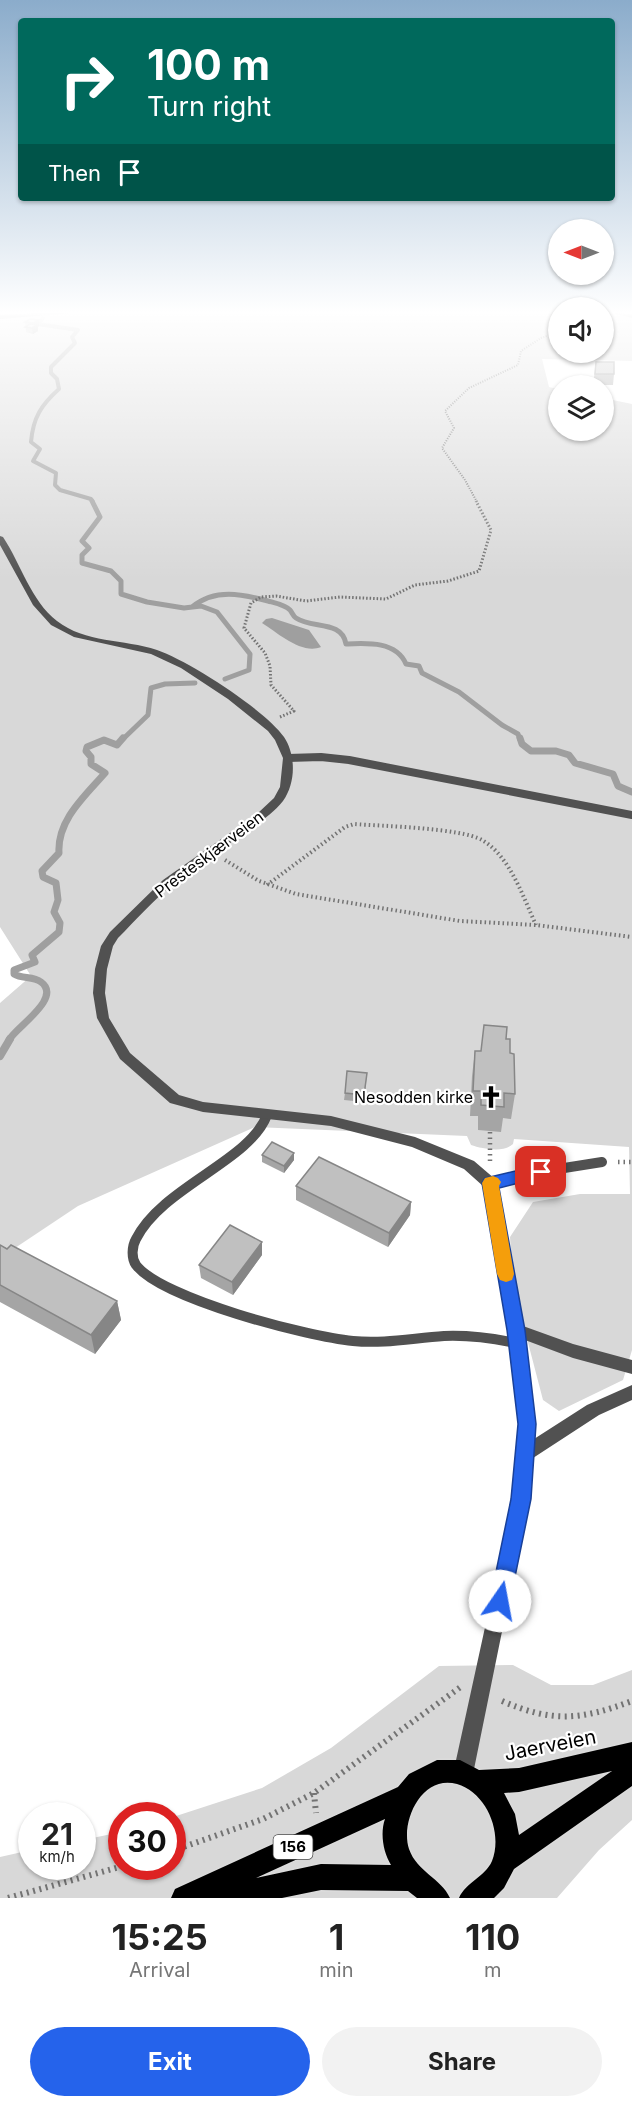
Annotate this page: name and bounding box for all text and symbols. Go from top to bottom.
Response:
text: 100 m [147,39,270,90]
icon: right [48,42,126,120]
text: Turn right [147,90,271,123]
icon: arrive [113,156,146,189]
text: Then [48,160,101,186]
north arrow [548,219,614,285]
map controls [548,219,614,441]
button: sound [548,297,614,363]
button: layers [548,375,614,441]
street label: Presteskjærveien [151,807,267,901]
church icon: Nesodden kirke [478,1084,504,1110]
place label: Nesodden kirke [354,1087,473,1107]
pin [515,1146,566,1197]
icon: arrive [524,1155,557,1188]
position arrow [468,1569,532,1633]
street label: Jaerveien [502,1724,598,1766]
speed limit sign: 30 [108,1802,186,1880]
text: 21 [41,1816,73,1852]
road number: 156 [274,1835,312,1859]
text: km/h [39,1847,75,1866]
text: 15:25 [112,1915,208,1959]
text: 1 [329,1915,344,1959]
text: 110 [465,1915,520,1959]
text: Arrival [129,1958,190,1982]
text: min [319,1958,354,1982]
text: m [484,1958,502,1982]
button: Exit [30,2027,310,2096]
button: Share [322,2027,602,2096]

